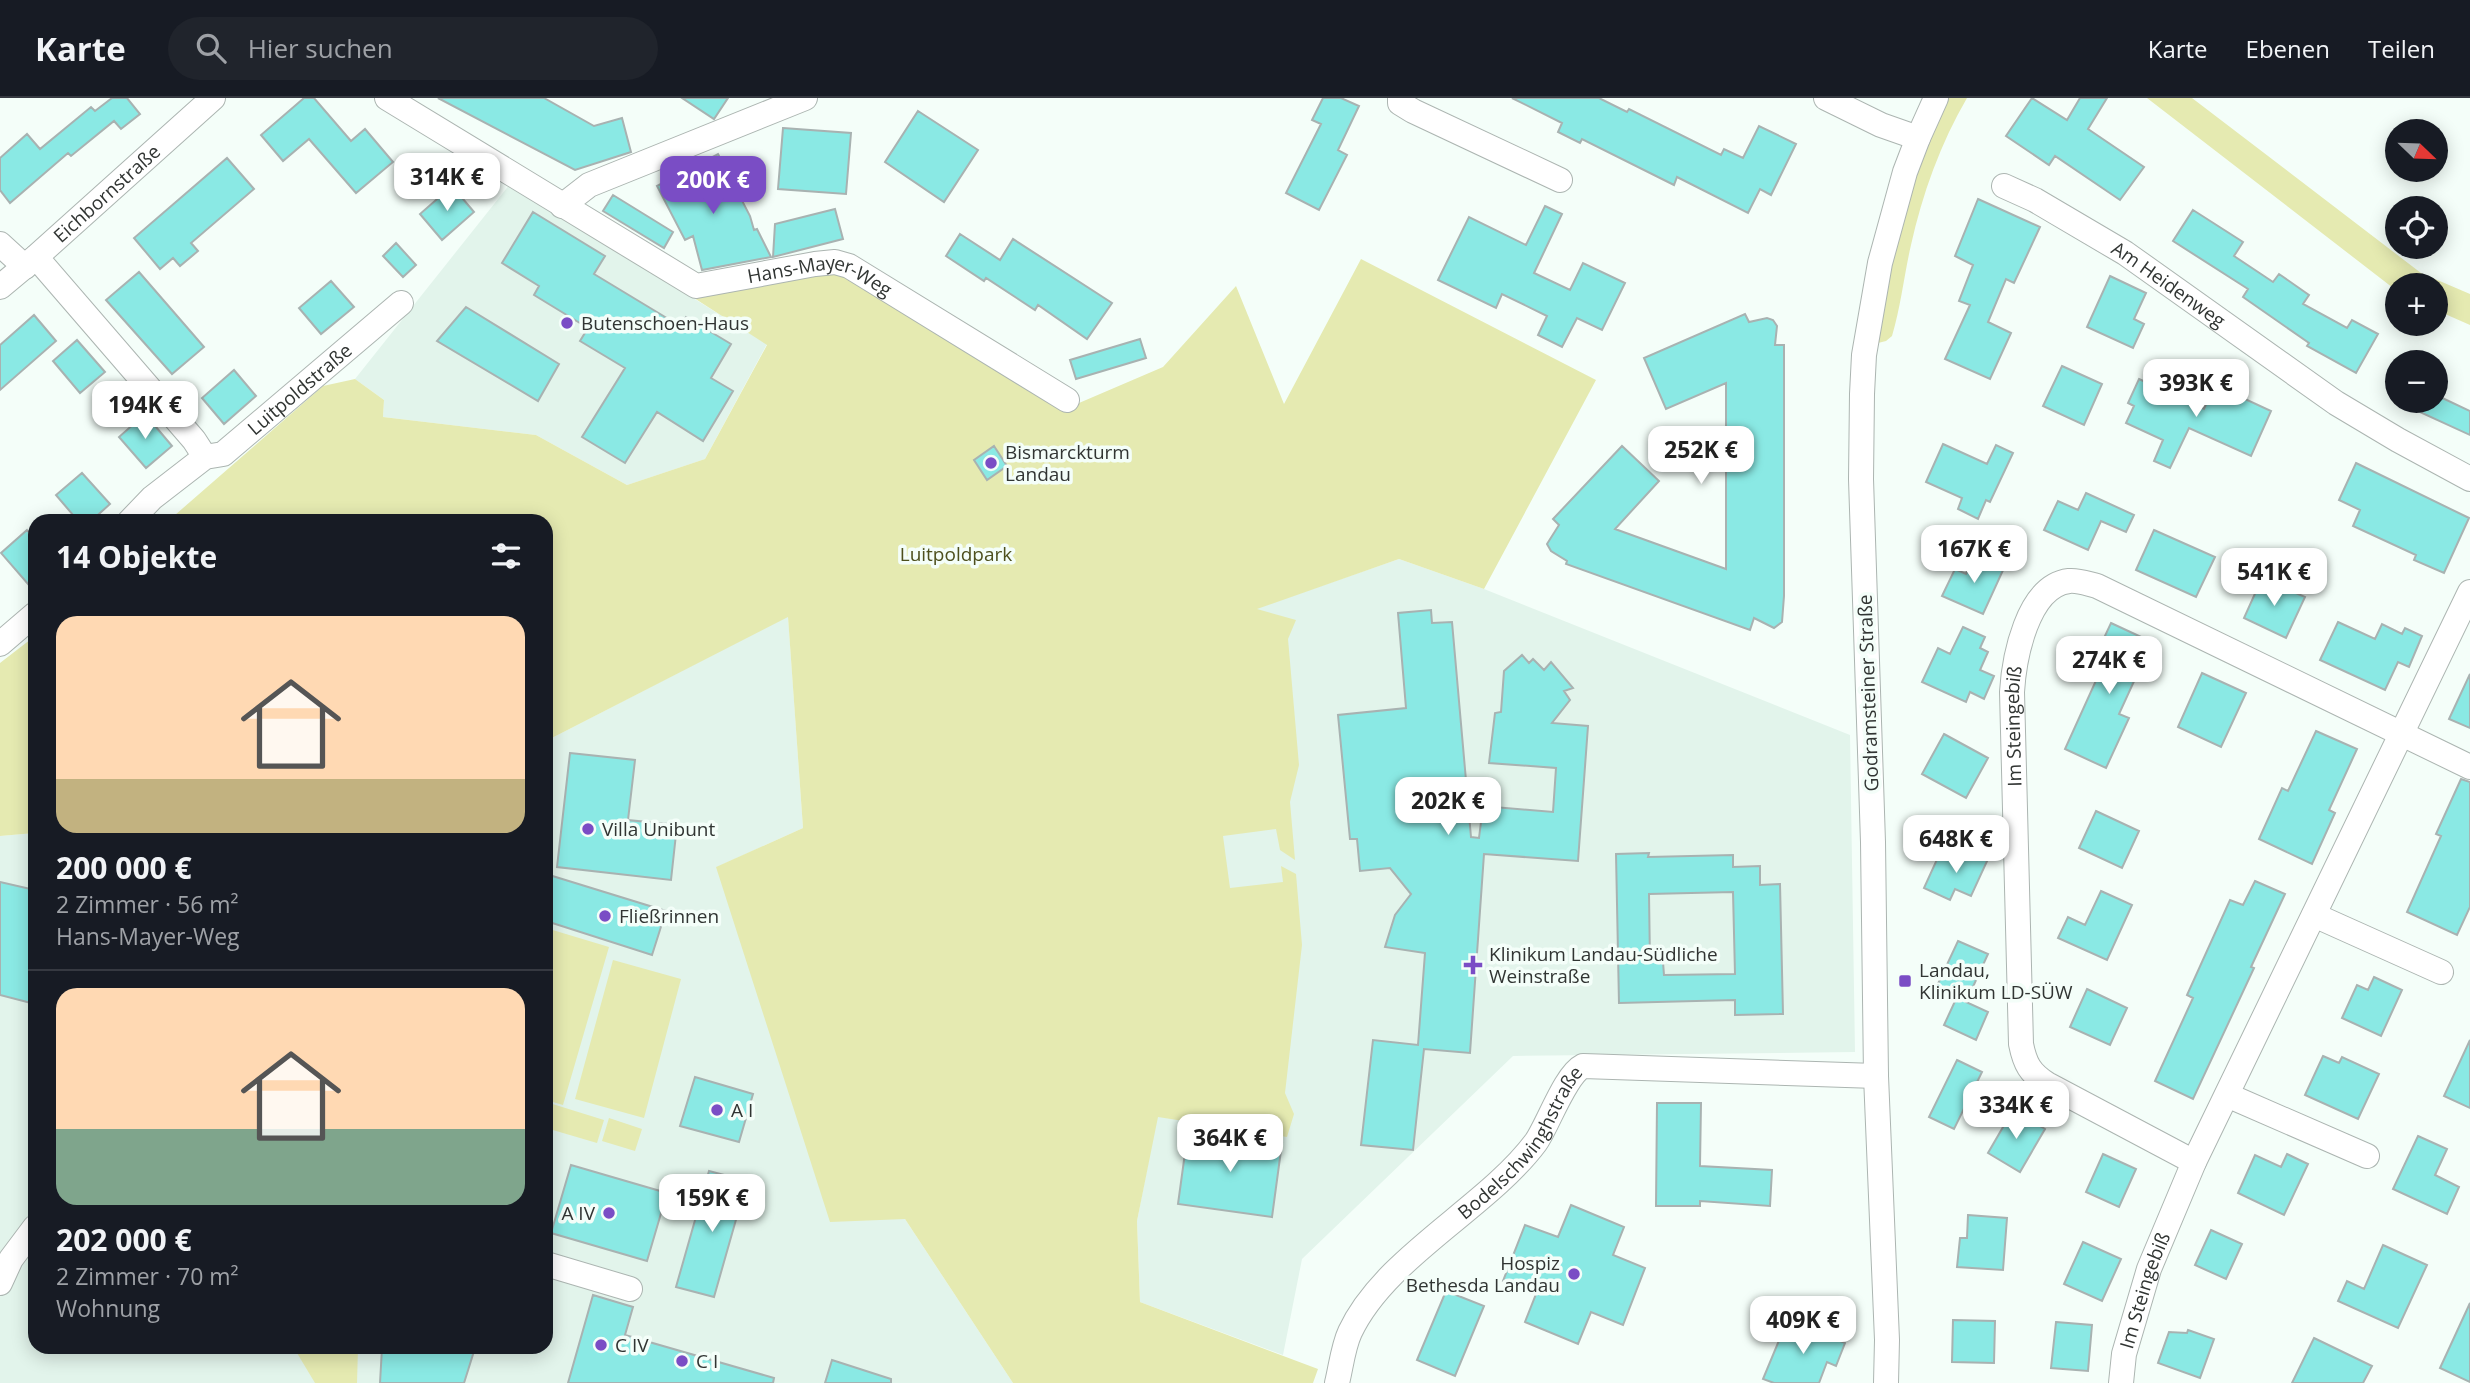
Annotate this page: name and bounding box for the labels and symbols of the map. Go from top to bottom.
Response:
north arrow [2385,119,2448,182]
street label: Eichbornstraße [48,139,166,248]
pin: 314K € [390,153,504,213]
pin: 200K € [656,156,770,216]
street label: Am Heidenweg [2107,235,2231,333]
street label: Hans-Mayer-Weg [745,249,897,302]
place label: Butenschoen-Haus [581,310,749,336]
marker: Butenschoen-Haus [559,315,575,331]
street label: Luitpoldstraße [242,337,357,441]
pin: 393K € [2139,360,2253,419]
pin: 194K € [88,382,202,441]
pin: 252K € [1644,426,1758,486]
place label: Bismarckturm Landau [1005,439,1130,487]
marker: Bismarckturm Landau [983,455,999,471]
pin: 167K € [1917,526,2031,585]
park label: Luitpoldpark [900,541,1012,567]
pin: 541K € [2217,548,2331,608]
street label: Godramsteiner Straße [1852,594,1884,792]
pin: 274K € [2052,636,2166,696]
street label: Im Steingebiß [1999,664,2028,787]
pin: 202K € [1391,778,1505,837]
place label: Villa Unibunt [602,816,715,842]
pin: 648K € [1899,816,2013,875]
marker: Villa Unibunt [580,821,596,837]
place label: Fließrinnen [619,903,719,929]
marker: Fließrinnen [597,908,613,924]
place label: Klinikum Landau-Südliche Weinstraße [1489,941,1718,989]
marker: Klinikum Landau-Südliche Weinstraße [1463,955,1483,975]
place label: Landau, Klinikum LD-SÜW [1919,957,2073,1005]
marker: Landau, Klinikum LD-SÜW [1897,973,1913,989]
street label: Bodelschwinghstraße [1452,1060,1588,1225]
pin: 334K € [1959,1082,2073,1141]
place label: A I [731,1097,753,1123]
marker: A I [709,1102,725,1118]
pin: 364K € [1173,1114,1287,1174]
pin: 159K € [655,1174,769,1234]
place label: A IV [561,1200,596,1226]
marker: A IV [601,1205,617,1221]
street label: Im Steingebiß [2113,1228,2176,1352]
place label: Hospiz Bethesda Landau [1406,1250,1560,1298]
marker: Hospiz Bethesda Landau [1566,1266,1582,1282]
pin: 409K € [1746,1296,1860,1356]
place label: C IV [615,1332,649,1358]
marker: C IV [593,1337,609,1353]
place label: C I [696,1348,718,1374]
marker: C I [674,1353,690,1369]

